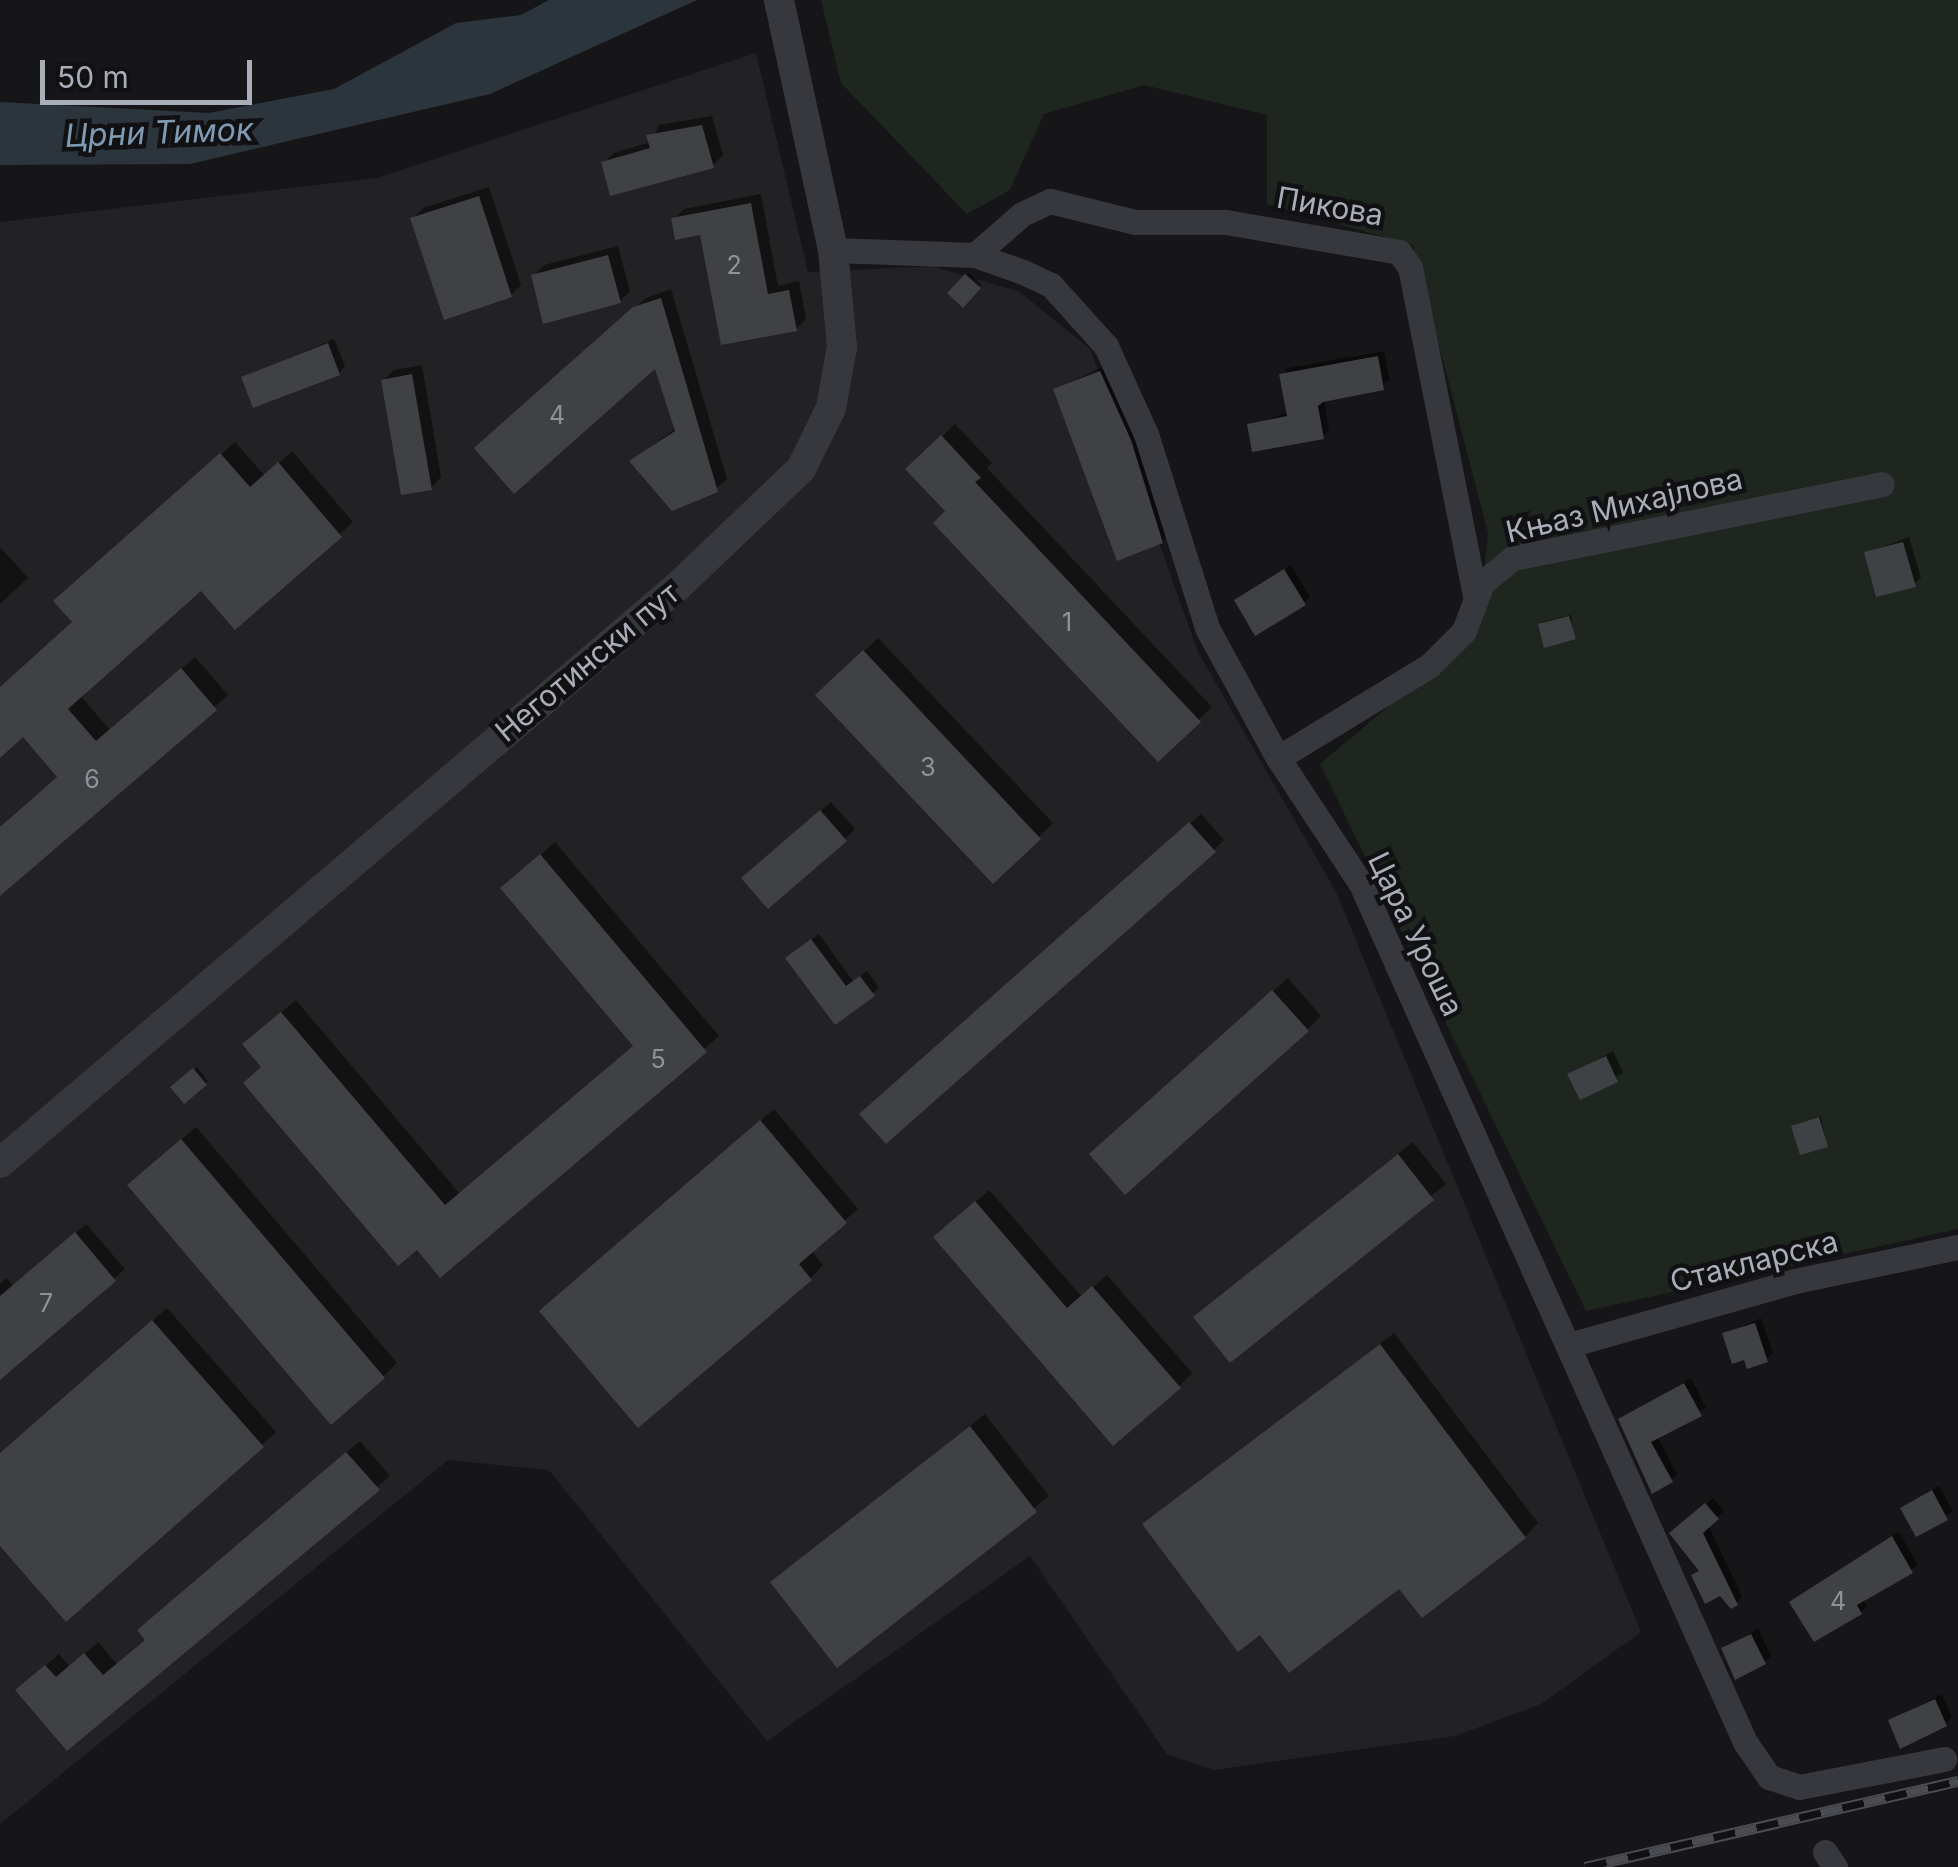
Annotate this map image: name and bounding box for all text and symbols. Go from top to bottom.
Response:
scale bar [45,40,258,102]
text: 50 m [57,59,129,95]
water label: Црни Тимок [64,111,254,155]
street label: Пикова [1274,179,1386,233]
house number: 2 [726,250,742,280]
house number: 4 [549,400,565,430]
street label: Књаз Михајлова [1502,460,1746,550]
street label: Неготински пут [488,575,686,749]
house number: 1 [1062,607,1072,637]
house number: 3 [920,752,936,782]
house number: 6 [84,764,100,794]
street label: Цара Уроша [1361,846,1471,1022]
house number: 5 [650,1044,666,1074]
street label: Стакларска [1666,1223,1842,1299]
house number: 7 [39,1288,53,1318]
house number: 4 [1830,1586,1846,1616]

